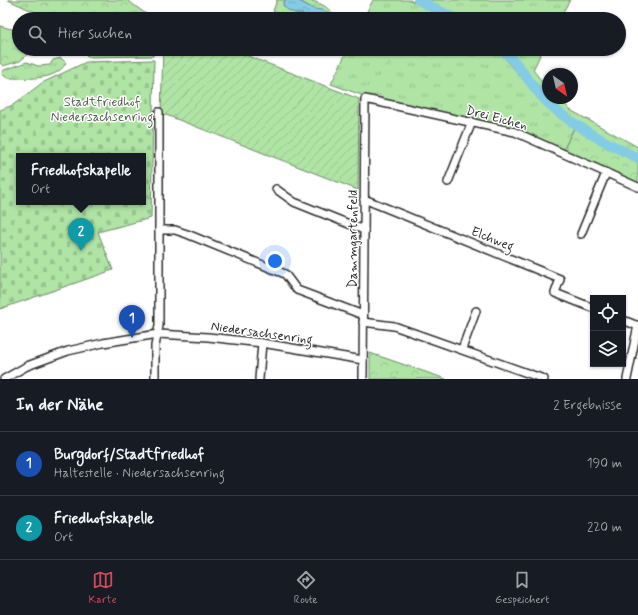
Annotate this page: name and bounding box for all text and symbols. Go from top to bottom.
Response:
search box [12,12,626,56]
icon: search [26,23,48,45]
text: Hier suchen [58,24,132,44]
north arrow [542,68,578,104]
park label: Stadtfriedhof Niedersachsenring [51,94,153,128]
street label: Drei Eichen [464,102,529,135]
popup [16,153,146,205]
text: Friedhofskapelle [31,161,131,181]
text: Ort [31,181,50,198]
street label: Dammgartenfeld [345,190,362,288]
pin: 2 [68,218,94,251]
street label: Elchweg [468,223,517,258]
your location [265,251,285,271]
map controls [590,295,626,367]
button: locate [590,295,626,331]
pin: 1 [119,305,145,338]
street label: Niedersachsenring [210,318,314,351]
button: layers [590,331,626,367]
text: In der Nähe [16,394,104,416]
text: 2 Ergebnisse [553,397,622,414]
text: Burgdorf/Stadtfriedhof [54,445,204,465]
text: 1 [26,455,32,472]
text: 190 m [587,455,622,472]
text: Haltestelle · Niedersachsenring [54,465,225,482]
text: Friedhofskapelle [54,509,154,529]
text: 2 [26,519,32,536]
text: 220 m [587,519,622,536]
text: Ort [54,529,73,546]
tab: Karte [89,569,117,607]
tab: Route [294,569,318,607]
tab: Gespeichert [495,569,549,607]

